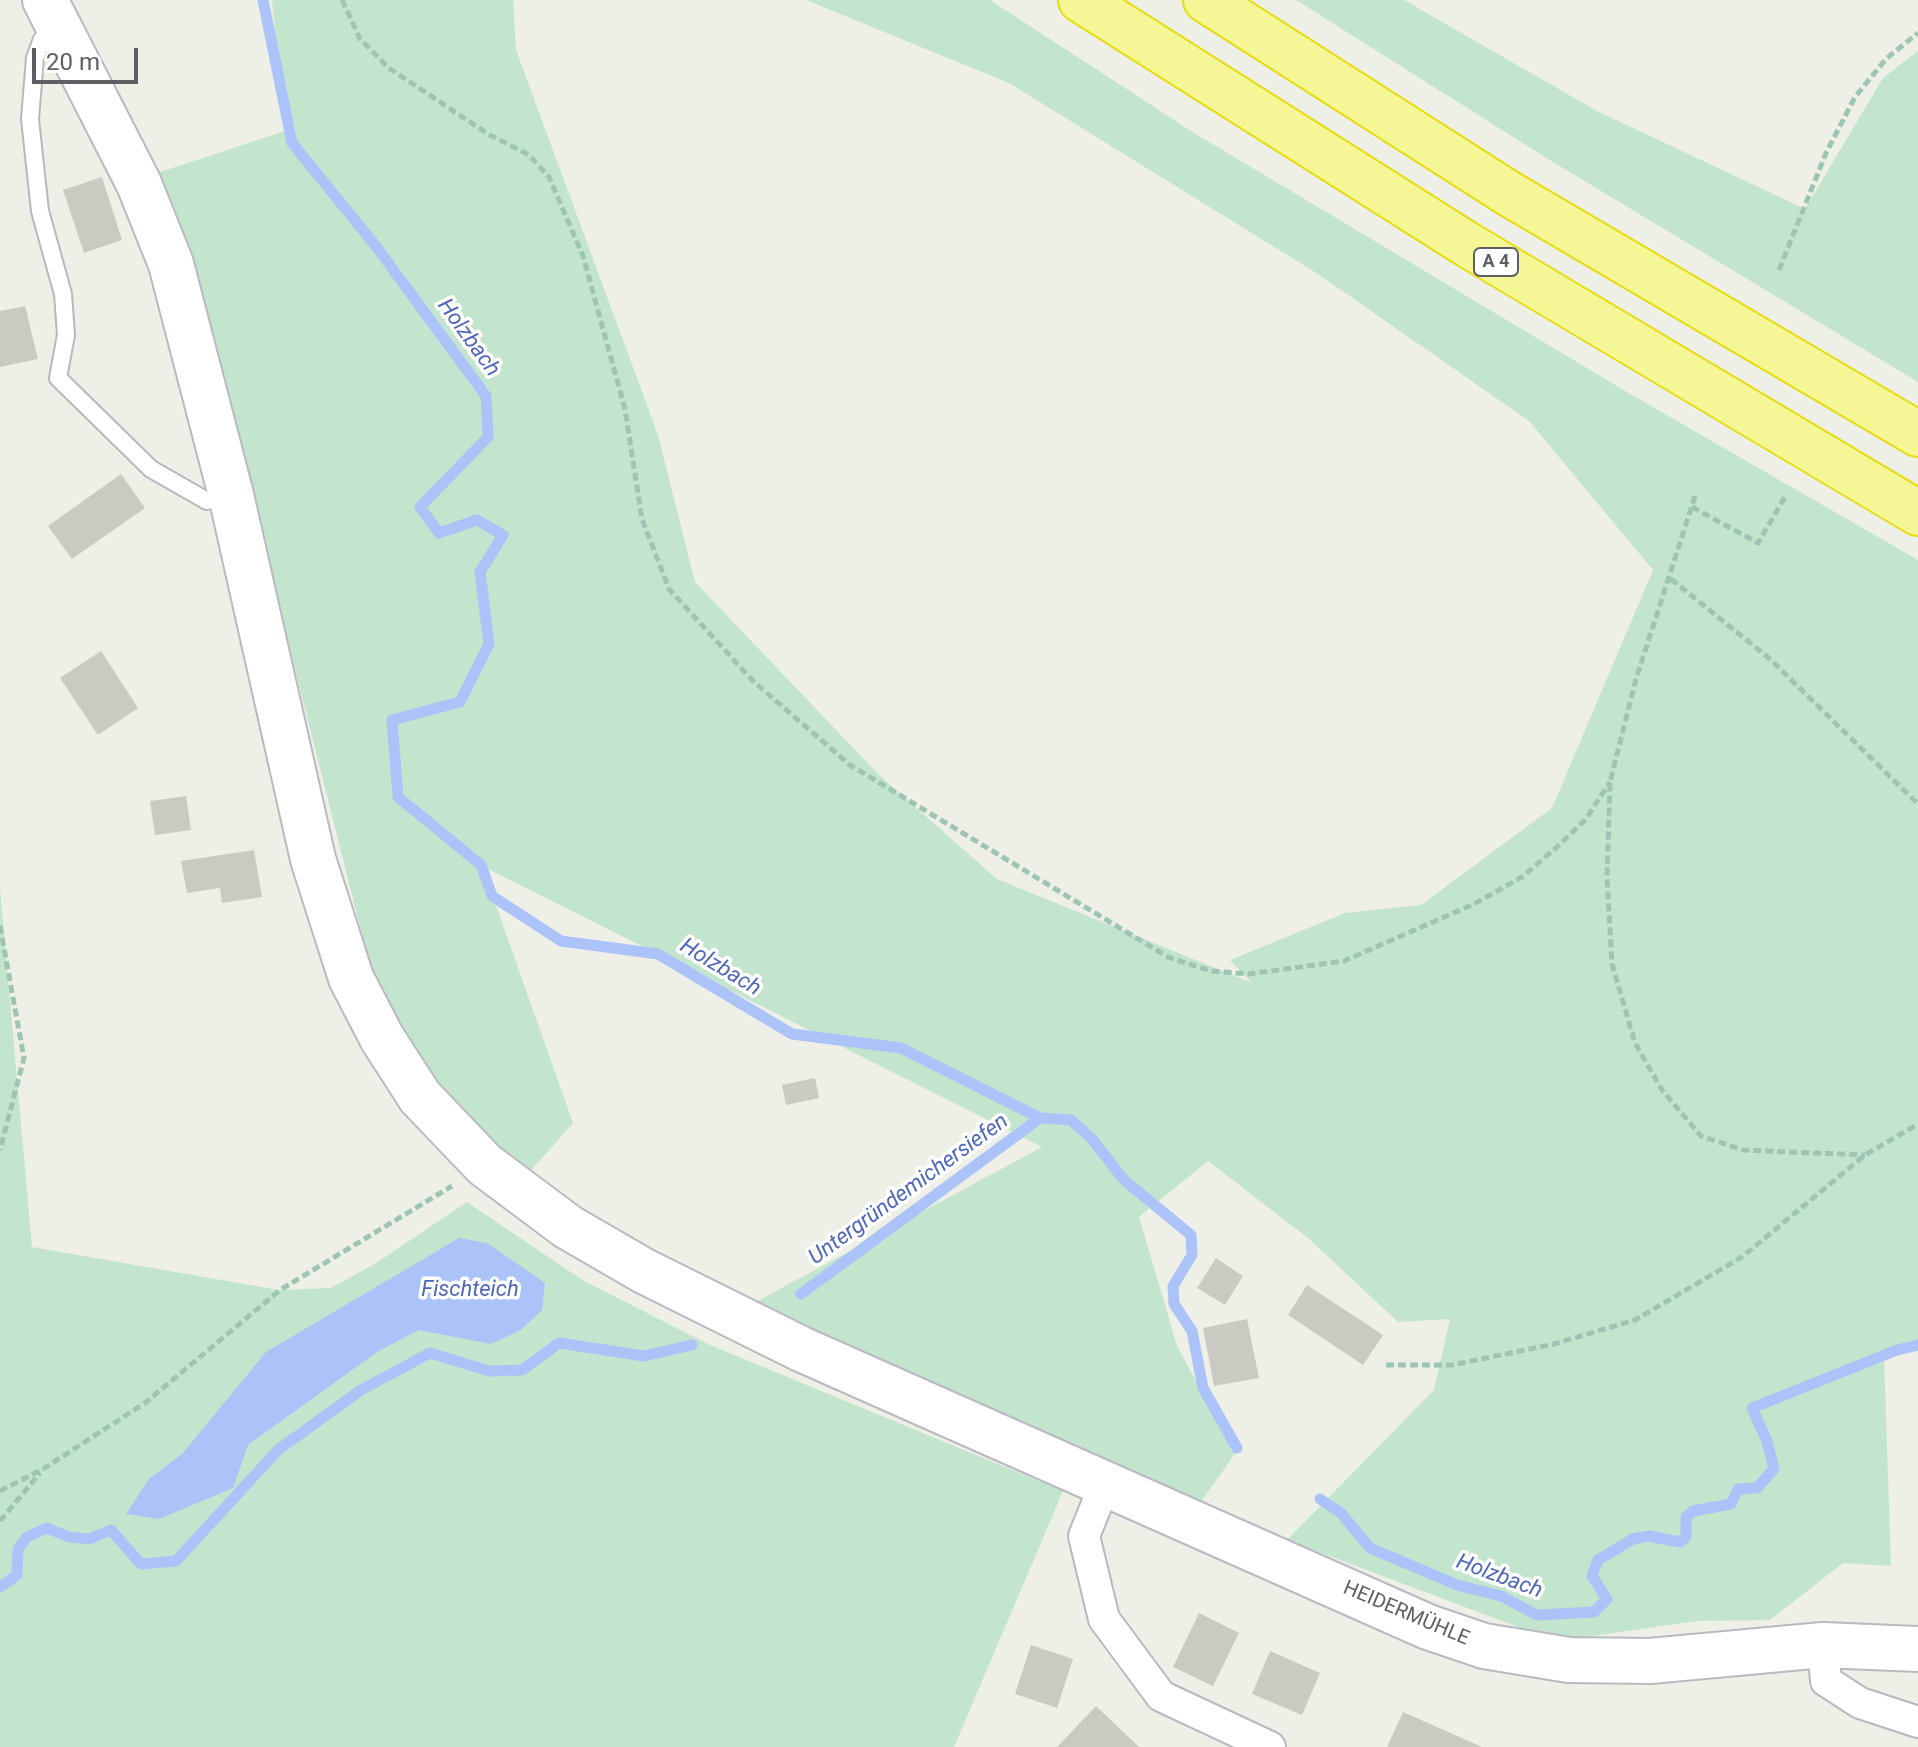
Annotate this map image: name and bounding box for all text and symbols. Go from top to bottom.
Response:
scale bar [36,32,142,82]
text: 20 m [46,48,100,76]
road number: A 4 [1474,248,1518,276]
water label: Holzbach [431,294,505,382]
water label: Holzbach [675,934,765,1002]
water label: Untergründemichersiefen [804,1109,1014,1271]
water label: Fischteich [421,1277,519,1303]
water label: Holzbach [1452,1549,1546,1605]
street label: HEIDERMÜHLE [1339,1577,1473,1651]

